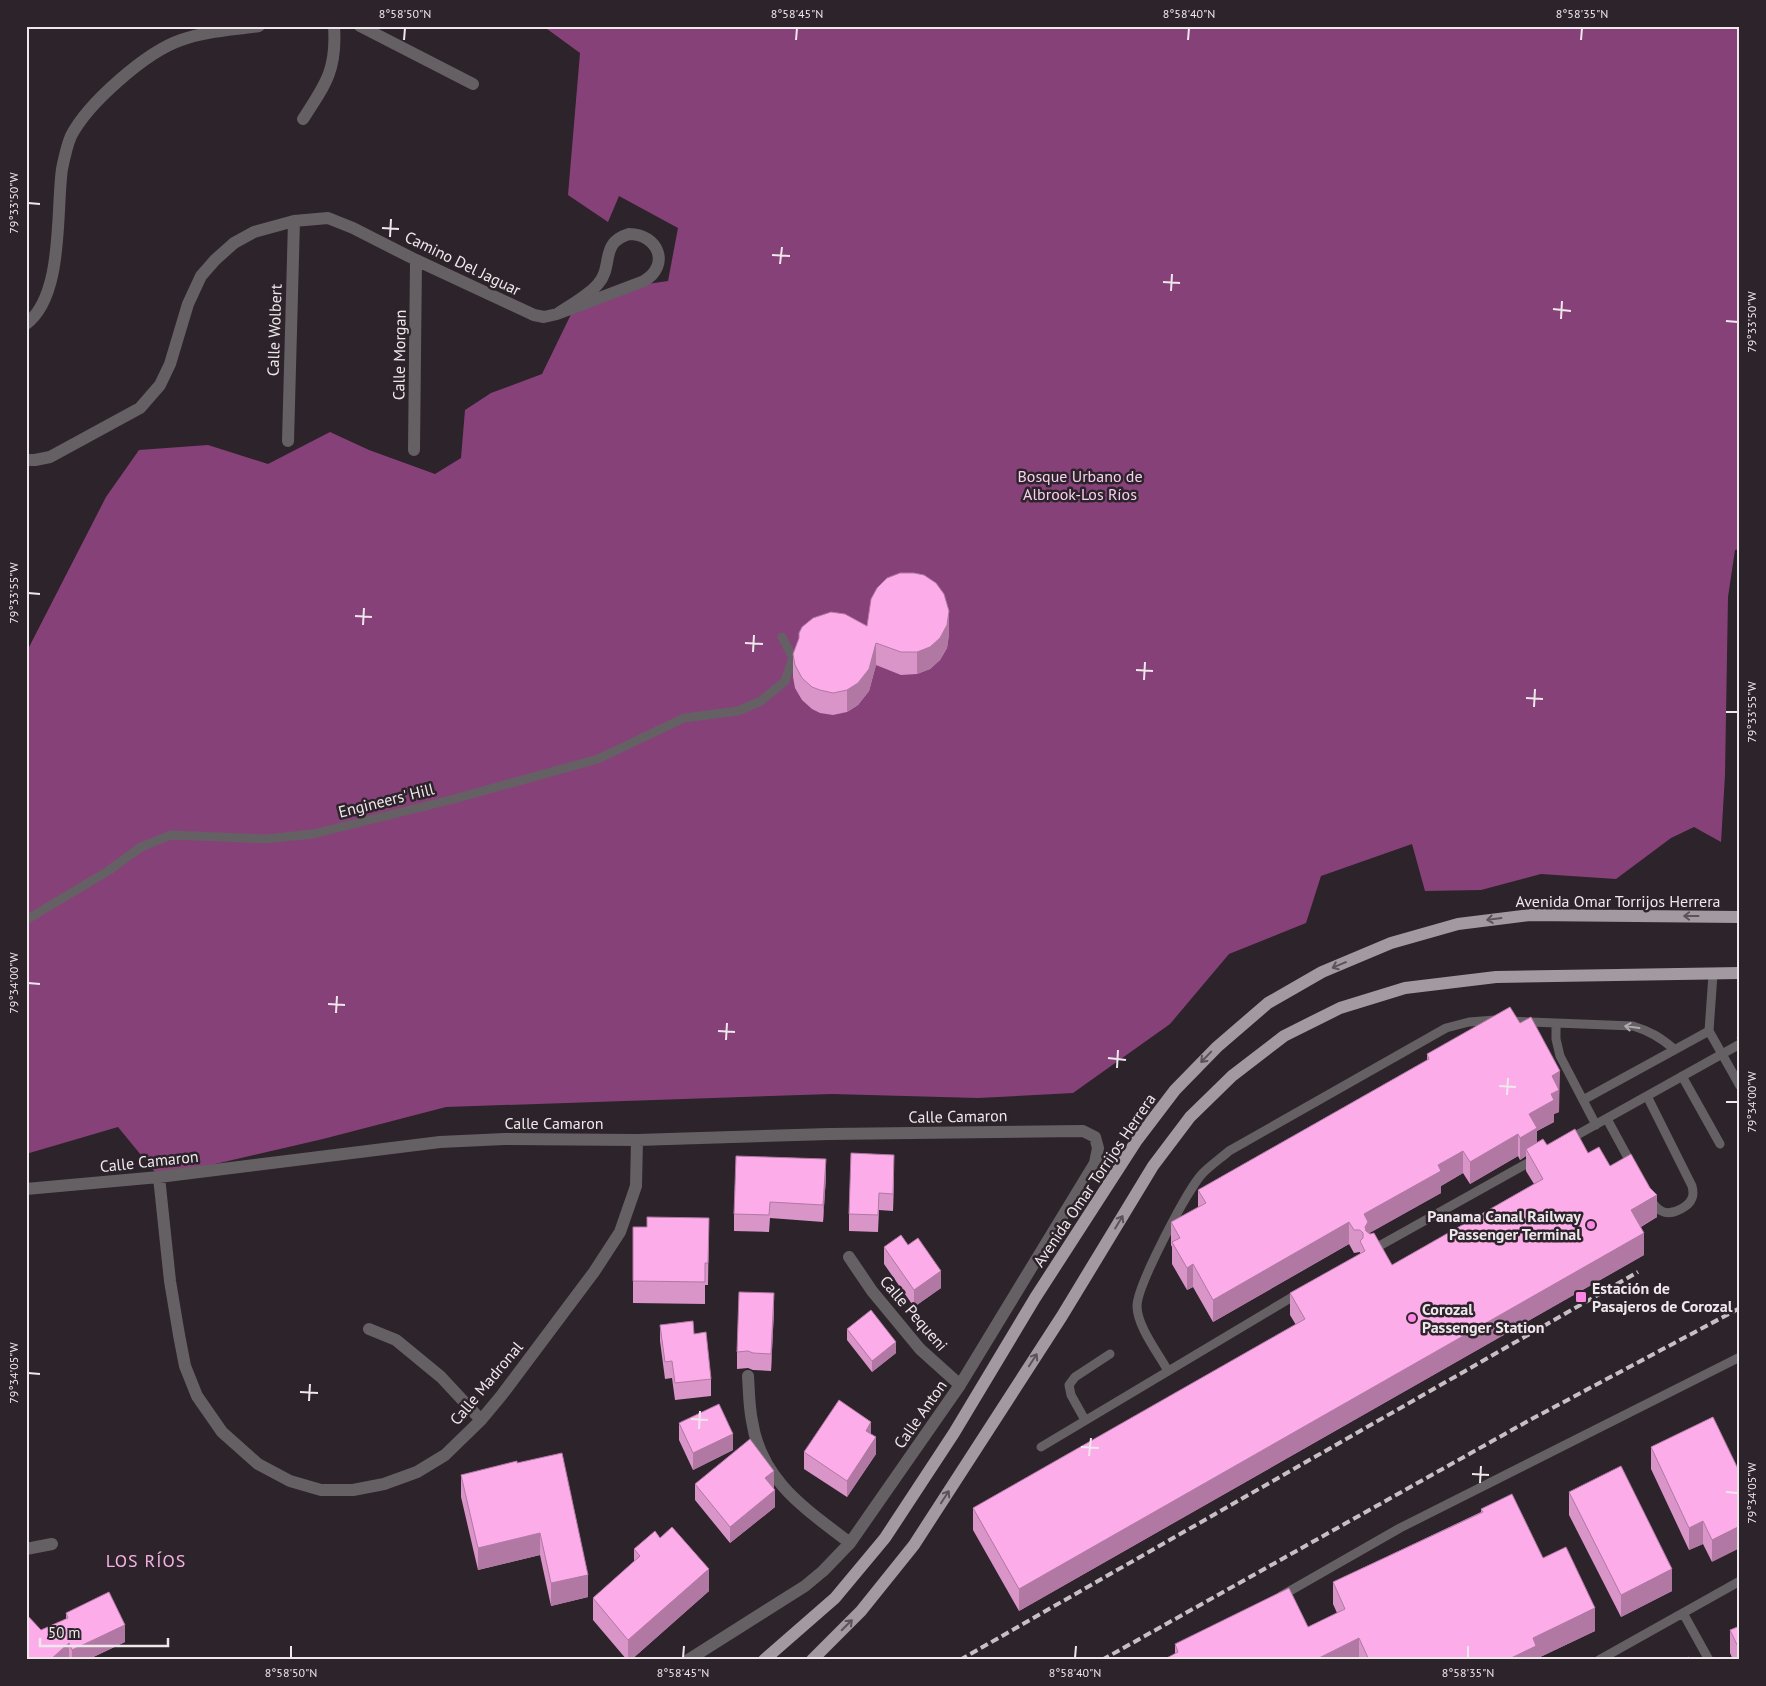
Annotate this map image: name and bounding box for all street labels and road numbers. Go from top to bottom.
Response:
street label: Camino Del Jaguar [402,226,525,300]
street label: Calle Wolbert [262,283,286,376]
street label: Calle Morgan [388,310,410,400]
street label: Engineers' Hill [336,778,436,822]
street label: Avenida Omar Torrijos Herrera [1515,891,1721,911]
street label: Avenida Omar Torrijos Herrera [1028,1089,1160,1271]
street label: Calle Camaron [908,1105,1008,1127]
street label: Calle Camaron [504,1113,604,1133]
street label: Calle Camaron [99,1146,199,1176]
street label: Calle Pequeni [876,1271,952,1355]
street label: Calle Madronal [445,1337,527,1429]
street label: Calle Anton [889,1376,951,1452]

